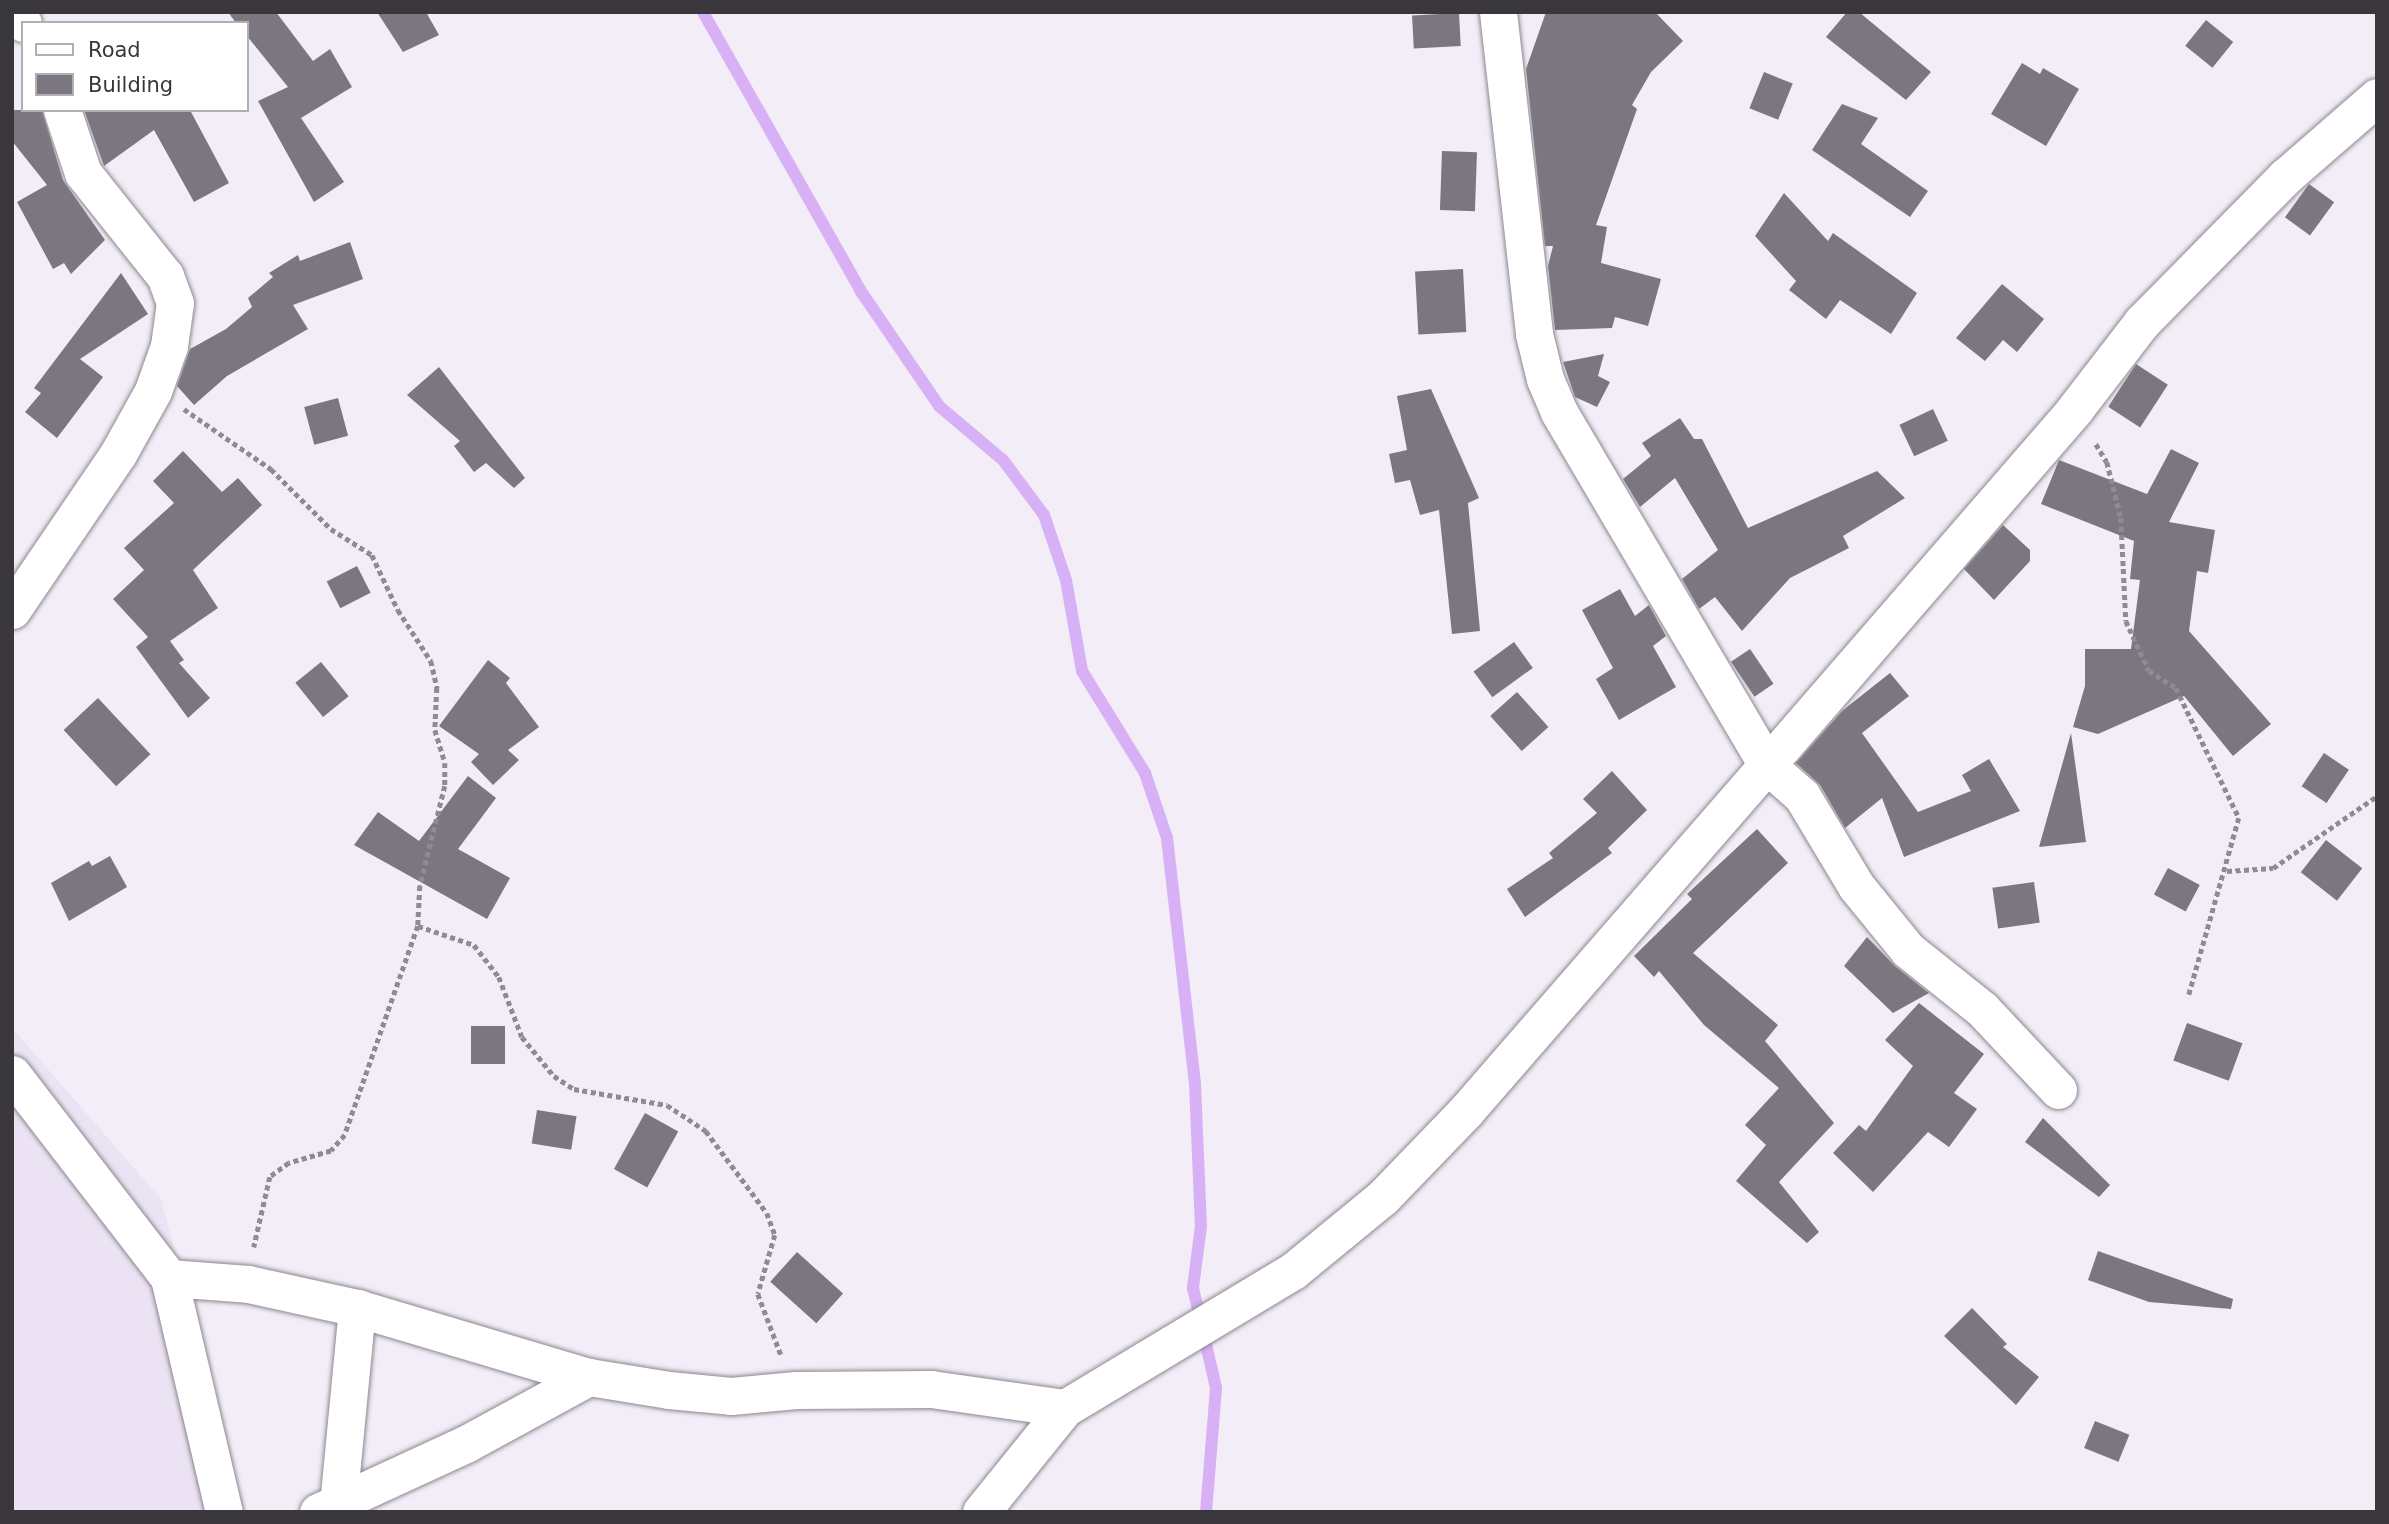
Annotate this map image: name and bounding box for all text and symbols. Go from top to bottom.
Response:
legend [21,21,248,112]
text: Road [88,38,141,62]
text: Building [88,73,173,97]

